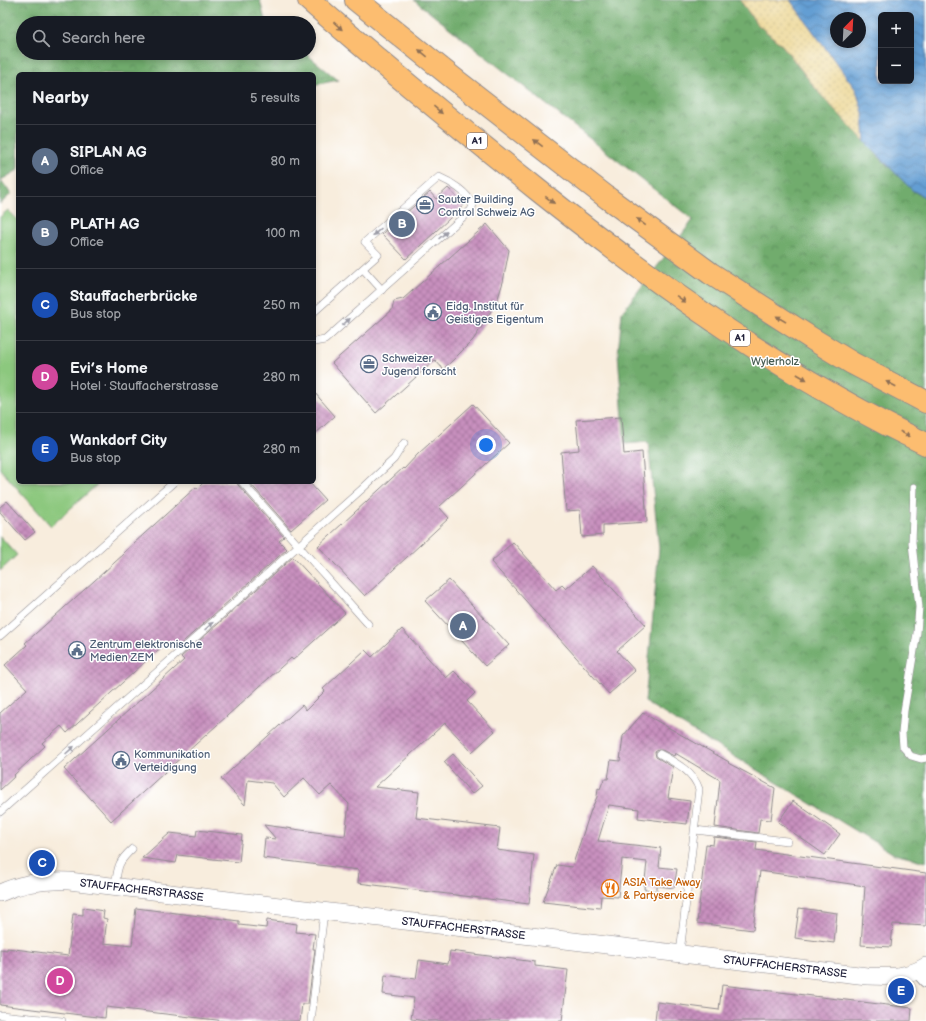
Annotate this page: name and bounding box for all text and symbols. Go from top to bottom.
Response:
north arrow [830,12,866,48]
map controls [878,12,914,84]
button: + [878,12,914,48]
search box [16,16,316,60]
one-way arrow [333,21,343,31]
icon: search [30,27,52,49]
text: Search here [62,29,145,48]
button: − [878,48,914,84]
one-way arrow [417,49,428,58]
text: Nearby [32,88,89,108]
text: 5 results [250,90,300,106]
one-way arrow [432,105,443,114]
road number: A1 [467,133,487,149]
one-way arrow [533,139,544,147]
text: SIPLAN AG [70,143,147,162]
text: A [41,153,49,169]
text: 80 m [271,153,300,169]
text: Office [70,162,104,178]
place label: Sauter Building Control Schweiz AG [438,193,535,219]
office icon: Sauter Building Control Schweiz AG [415,195,435,215]
one-way arrow [544,195,555,204]
pin: B [389,209,415,239]
text: PLATH AG [70,215,140,234]
one-way arrow [636,218,647,227]
text: B [40,225,50,241]
text: 100 m [265,225,300,241]
one-way arrow [371,227,382,236]
one-way arrow [438,231,448,240]
text: Office [70,234,104,250]
text: Stauffacherbrücke [70,287,197,306]
one-way arrow [676,295,686,303]
text: C [40,297,50,313]
text: 250 m [263,297,300,313]
place label: Eidg. Institut für Geistiges Eigentum [446,300,544,326]
public building icon: Eidg. Institut für Geistiges Eigentum [423,302,443,322]
text: Bus stop [70,306,121,322]
one-way arrow [775,316,787,323]
one-way arrow [341,317,351,327]
road number: A1 [730,330,750,346]
place label: Schweizer Jugend forscht [382,352,457,378]
office icon: Schweizer Jugend forscht [359,354,379,374]
park label: Wylerholz [751,355,800,368]
text: Evi’s Home [70,359,148,378]
text: D [40,369,50,385]
text: 280 m [263,369,300,385]
one-way arrow [796,374,808,381]
text: Hotel · Stauffacherstrasse [70,378,218,394]
one-way arrow [886,380,897,387]
text: Wankdorf City [70,431,167,450]
one-way arrow [899,431,910,437]
your location [476,435,496,455]
text: E [41,441,49,457]
text: 280 m [263,441,300,457]
text: Bus stop [70,450,121,466]
pin: A [450,611,476,641]
one-way arrow [204,621,214,631]
place label: Zentrum elektronische Medien ZEM [89,638,203,664]
public building icon: Zentrum elektronische Medien ZEM [67,640,87,660]
one-way arrow [65,745,75,754]
place label: Kommunikation Verteidigung [134,748,210,774]
public building icon: Kommunikation Verteidigung [111,750,131,770]
pin: C [29,848,55,878]
street label: STAUFFACHERSTRASSE [79,876,204,903]
place label: ASIA Take Away & Partyservice [623,876,701,902]
restaurant icon: ASIA Take Away & Partyservice [600,878,620,898]
street label: STAUFFACHERSTRASSE [401,914,526,942]
street label: STAUFFACHERSTRASSE [723,952,848,980]
pin: D [47,966,73,996]
pin: E [888,976,914,1006]

